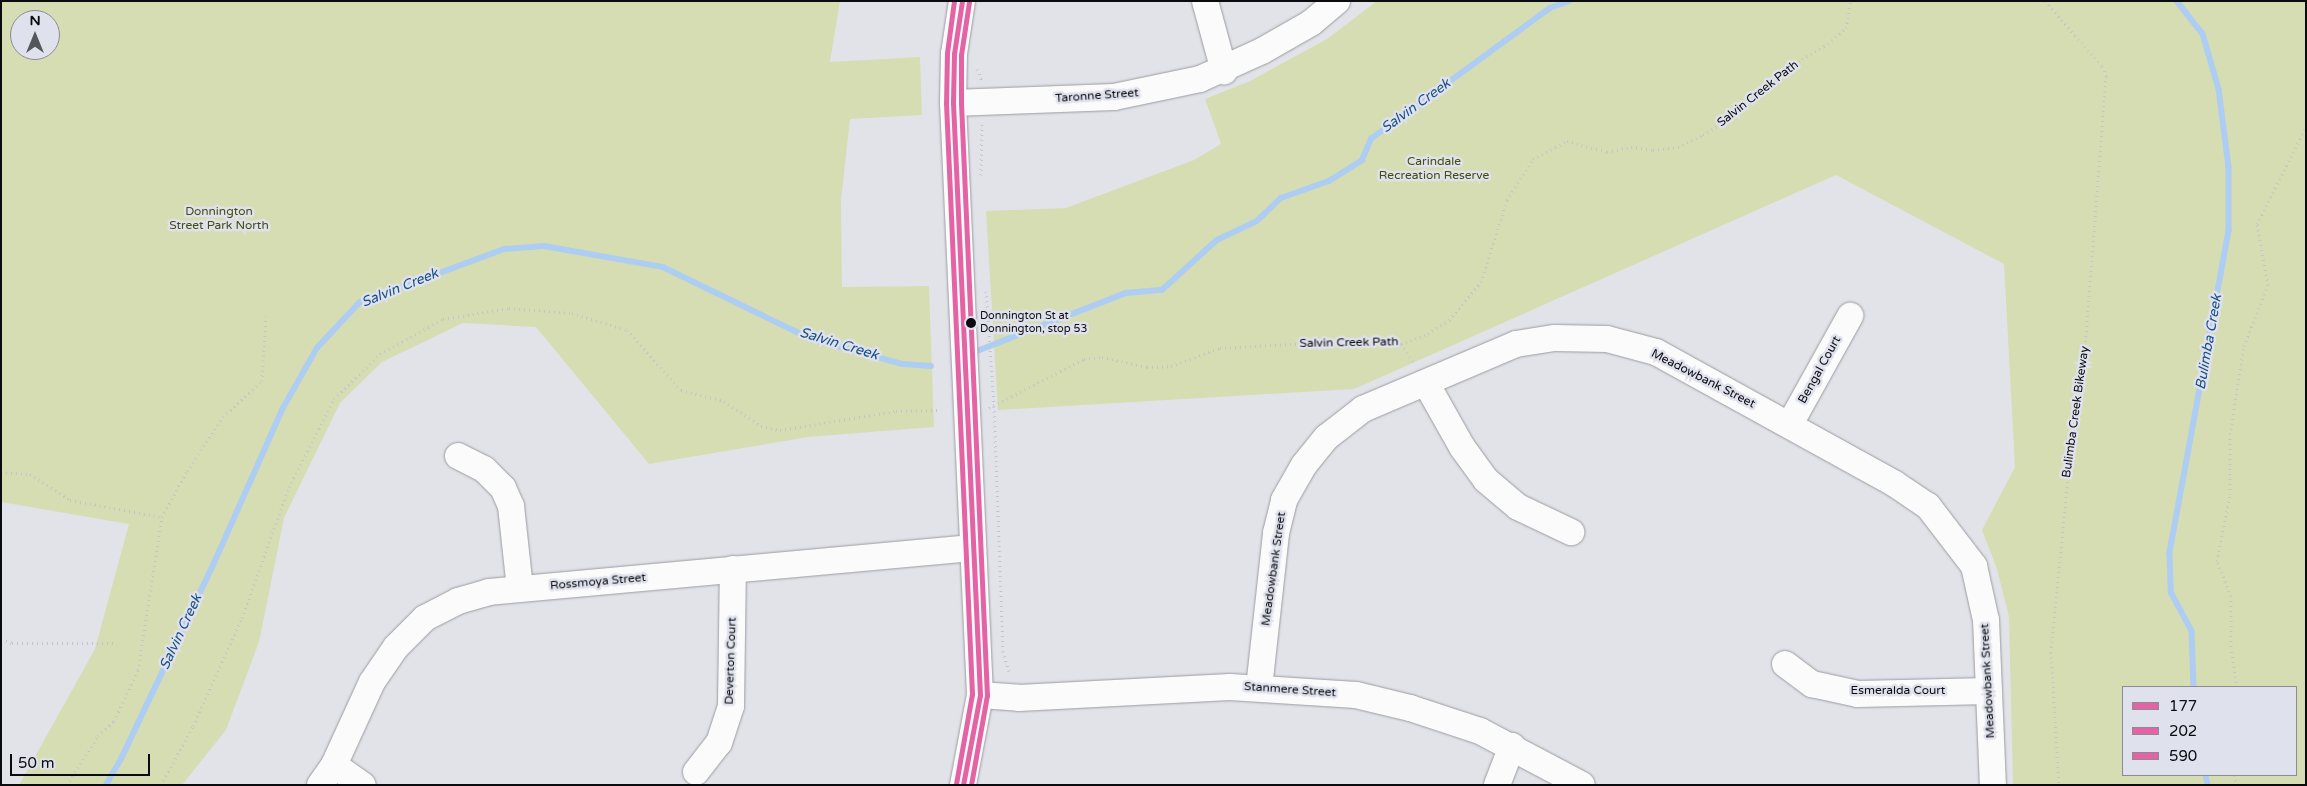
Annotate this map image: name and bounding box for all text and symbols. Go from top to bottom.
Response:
north arrow [10,10,60,60]
text: N [29,12,41,29]
street label: Salvin Creek Path [1715,58,1801,130]
water label: Salvin Creek [1378,75,1454,137]
street label: Taronne Street [1055,86,1139,106]
park label: Carindale Recreation Reserve [1379,155,1489,183]
park label: Donnington Street Park North [169,205,269,233]
water label: Salvin Creek [359,265,441,311]
water label: Bulimba Creek [2192,293,2226,391]
place label: Donnington St at Donnington, stop 53 [980,310,1087,336]
marker: Donnington St at Donnington, stop 53 [966,318,976,328]
water label: Salvin Creek [798,324,880,364]
street label: Bengal Court [1796,334,1844,406]
street label: Salvin Creek Path [1299,335,1399,351]
street label: Bulimba Creek Bikeway [2060,345,2092,479]
street label: Meadowbank Street [1649,347,1757,411]
street label: Meadowbank Street [1259,511,1289,627]
street label: Rossmoya Street [549,571,647,593]
water label: Salvin Creek [156,592,206,672]
street label: Deverton Court [722,617,740,705]
street label: Meadowbank Street [1978,623,1998,739]
street label: Stanmere Street [1244,680,1336,700]
street label: Esmeralda Court [1851,684,1945,698]
legend [2122,686,2297,776]
text: 177 [2169,697,2197,715]
text: 202 [2169,722,2197,740]
scale bar [12,744,152,776]
text: 590 [2169,747,2197,765]
text: 50 m [18,754,55,772]

